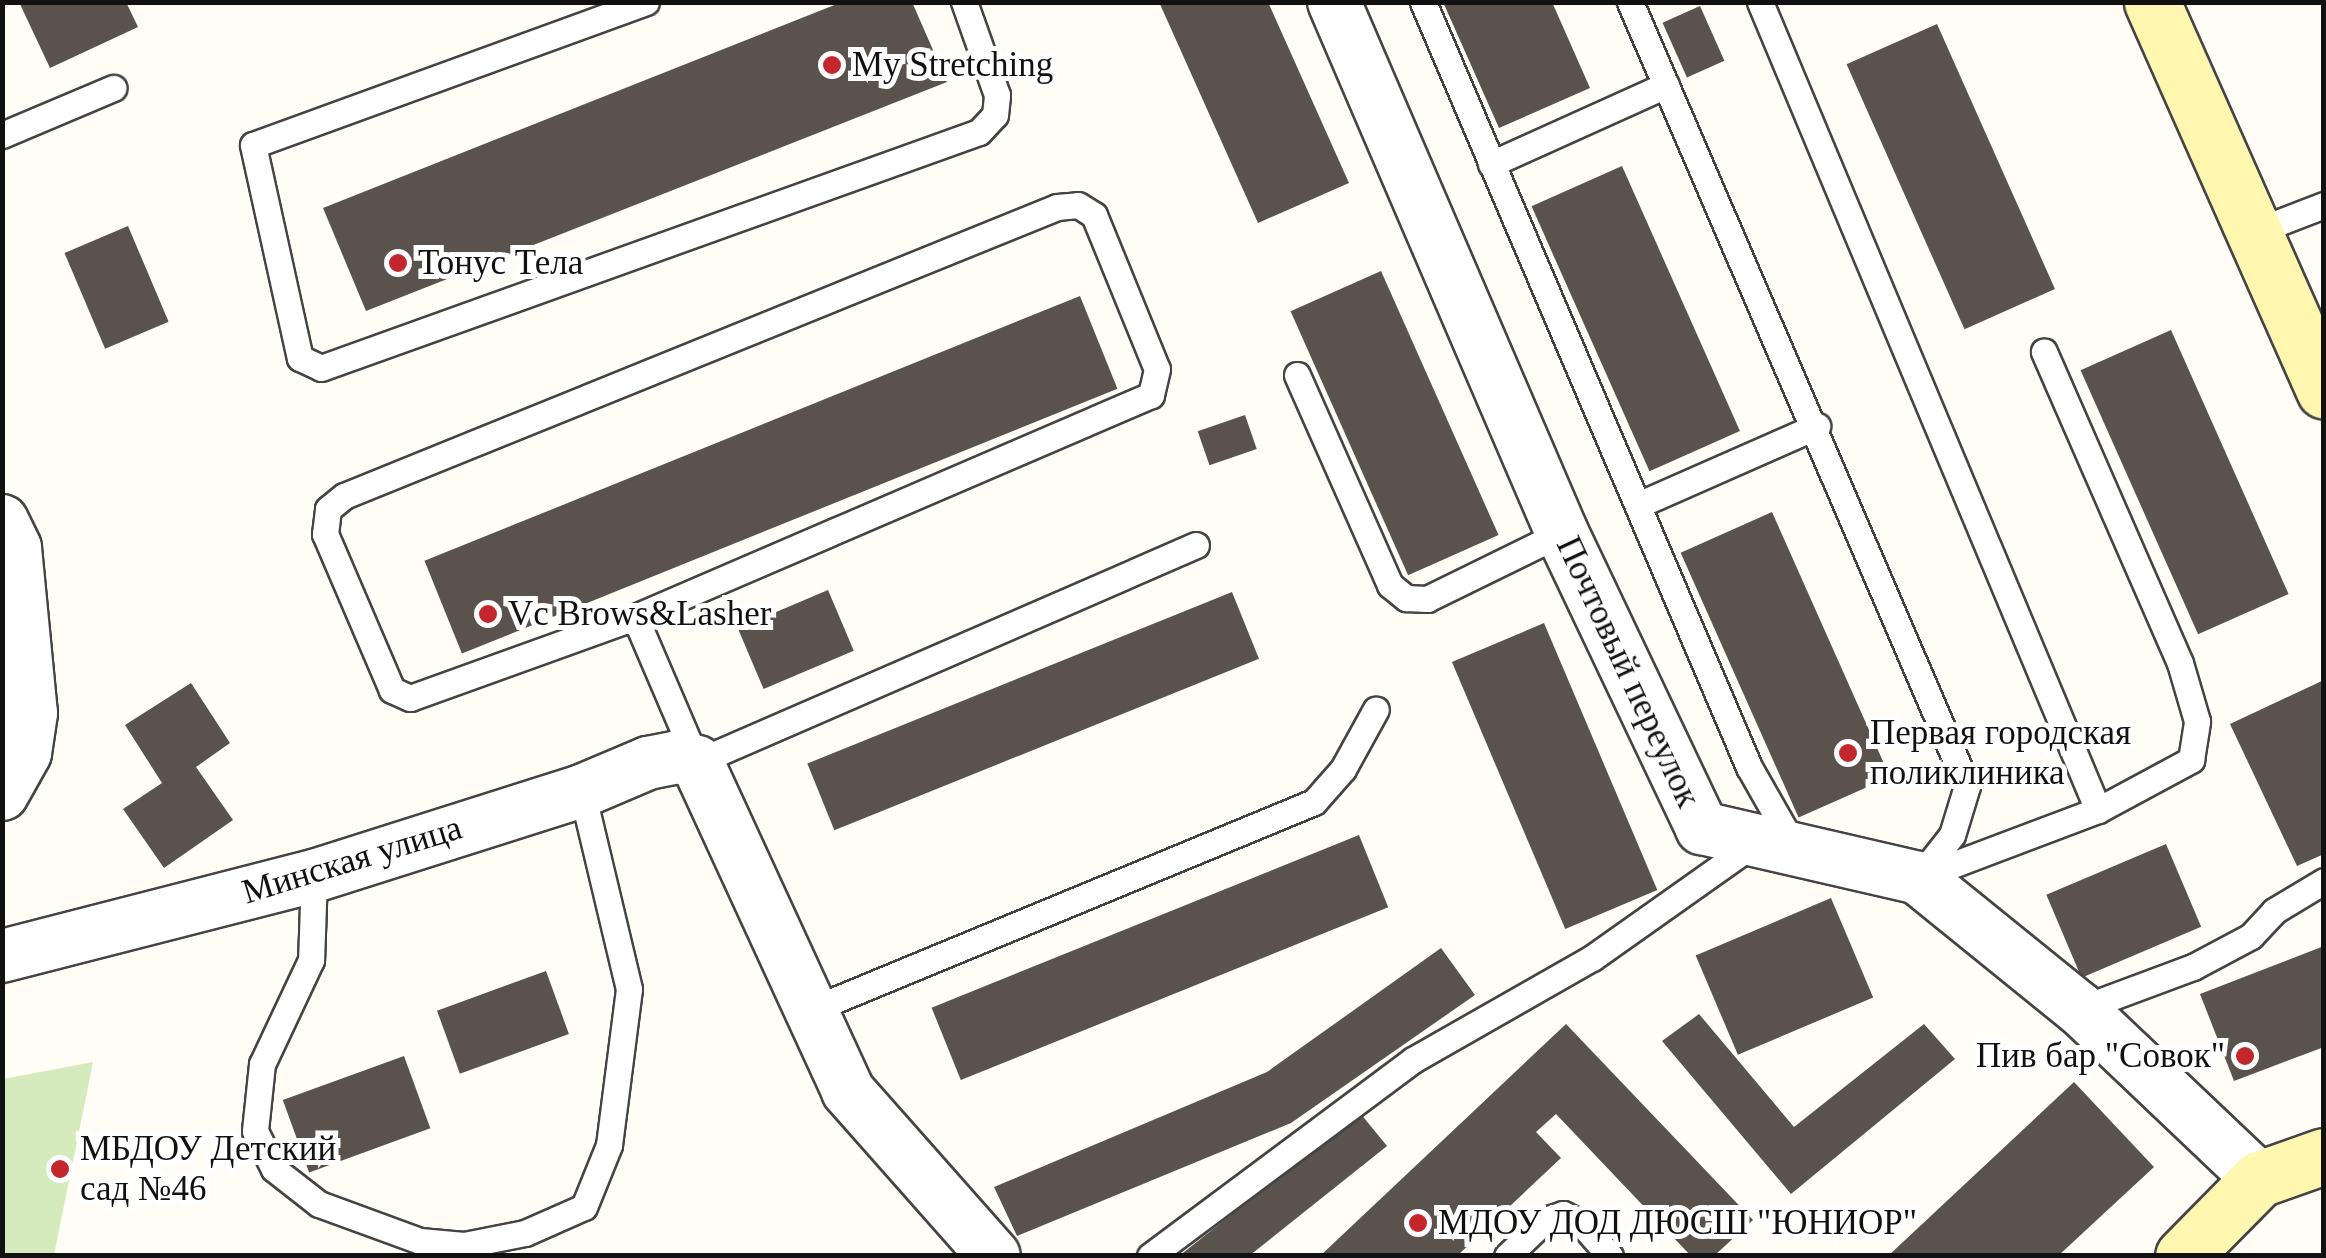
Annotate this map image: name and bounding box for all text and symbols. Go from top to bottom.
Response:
place label: My Stretching [852,44,1053,86]
marker: My Stretching [821,54,843,76]
place label: Тонус Тела [418,242,583,284]
marker: Тонус Тела [387,252,409,274]
street label: Почтовый переулок [1547,530,1709,814]
place label: Vc Brows&Lasher [508,593,771,635]
marker: Vc Brows&Lasher [477,603,499,625]
place label: Первая городская поликлиника [1870,712,2131,794]
marker: Первая городская поликлиника [1835,740,1861,766]
street label: Минская улица [237,807,467,913]
place label: Пив бар "Совок" [1976,1035,2225,1077]
marker: Пив бар "Совок" [2234,1045,2256,1067]
place label: МБДОУ Детский сад №46 [80,1128,336,1210]
marker: МБДОУ Детский сад №46 [49,1158,71,1180]
place label: МДОУ ДОД ДЮСШ "ЮНИОР" [1438,1202,1917,1244]
marker: МДОУ ДОД ДЮСШ "ЮНИОР" [1407,1212,1429,1234]

